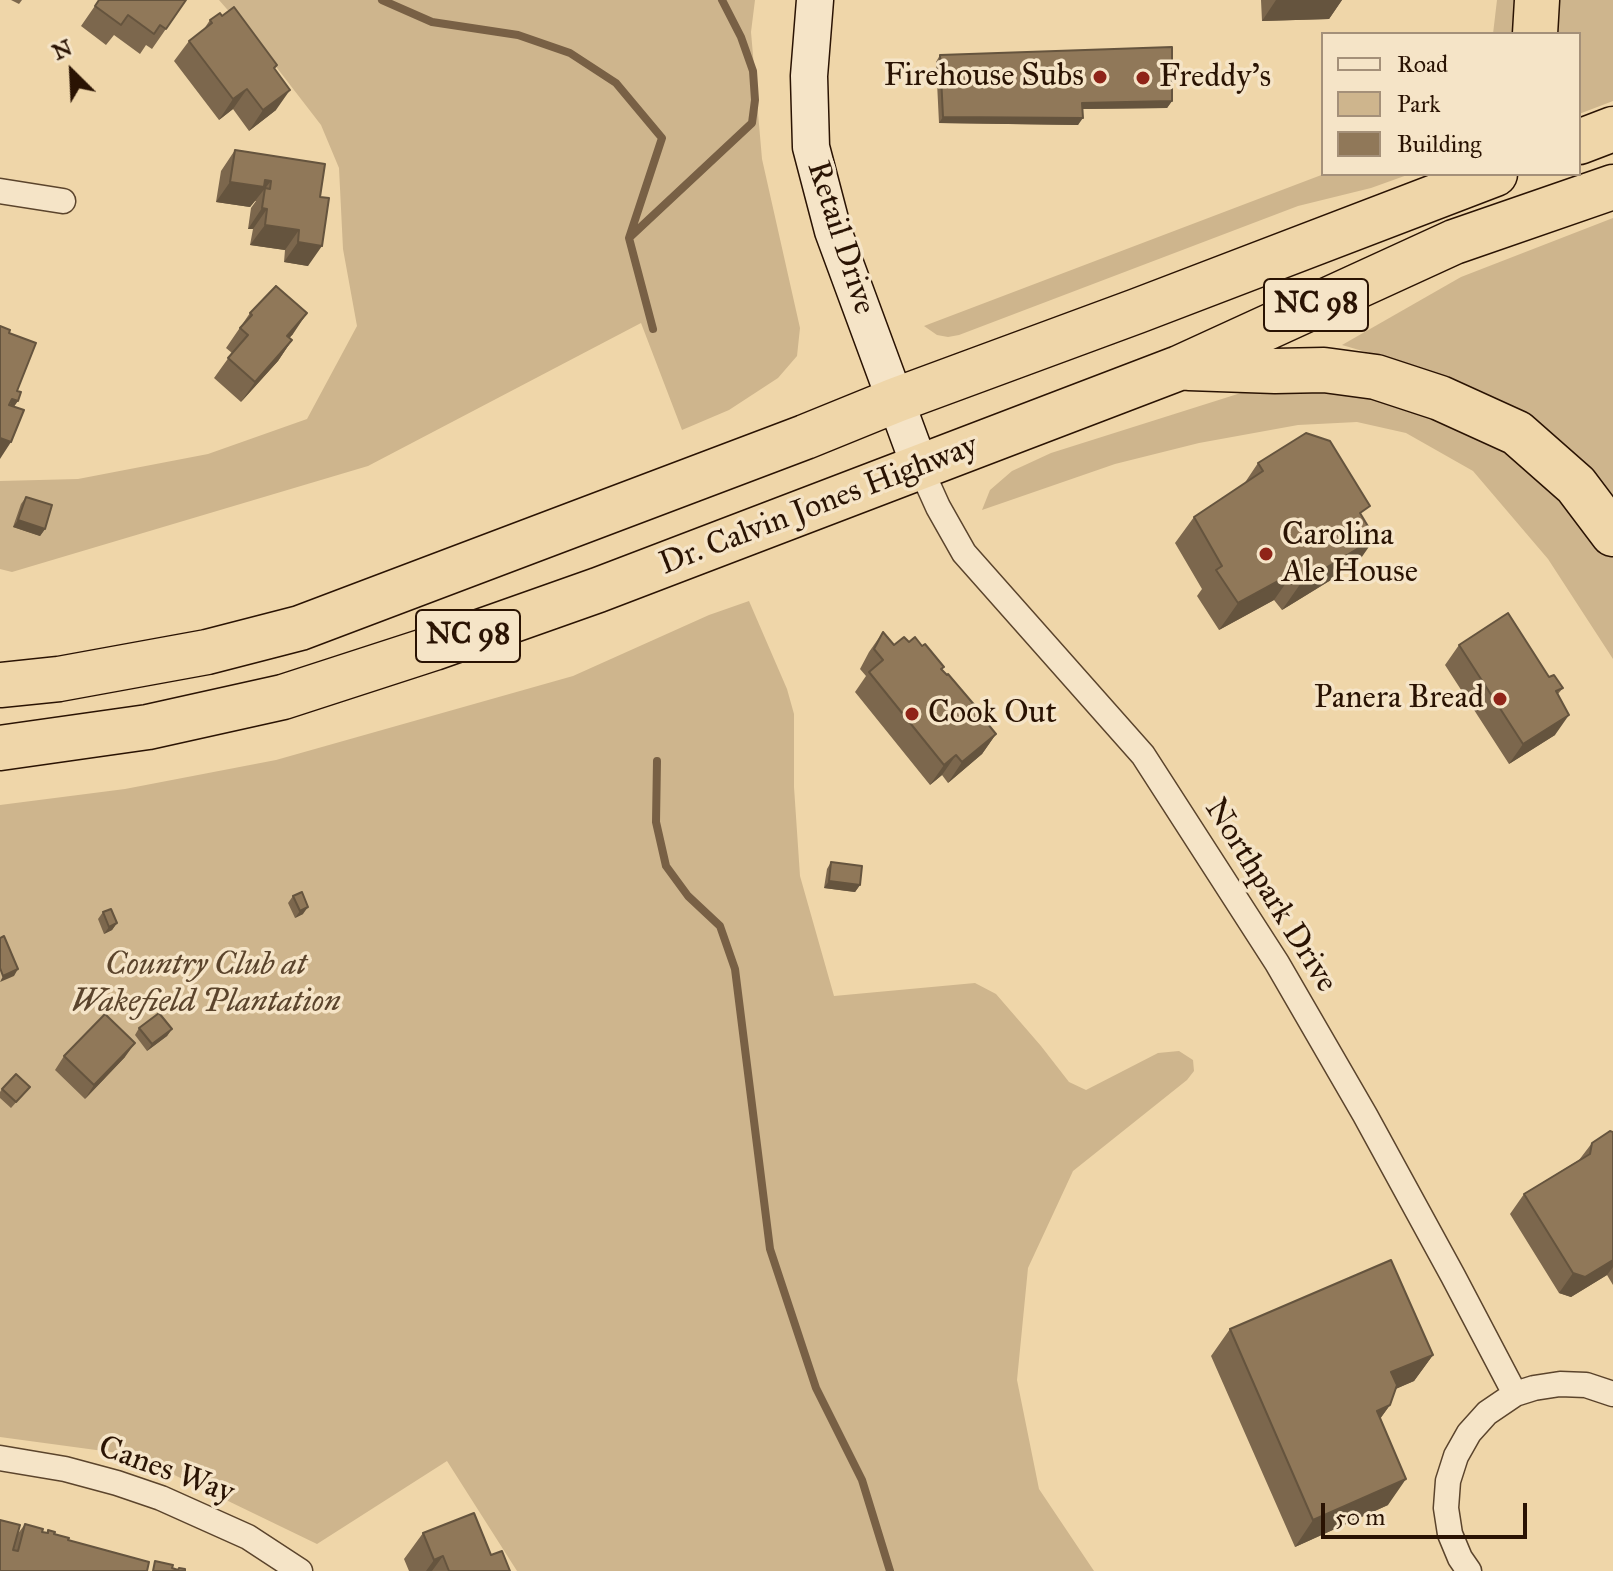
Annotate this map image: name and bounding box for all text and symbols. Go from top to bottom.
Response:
north arrow [32,32,112,112]
legend [1321,32,1581,176]
text: N [48,33,76,66]
text: Road [1397,49,1448,79]
place label: Firehouse Subs [884,58,1084,96]
place label: Freddy's [1159,59,1271,97]
marker: Firehouse Subs [1091,68,1109,86]
marker: Freddy's [1134,69,1152,87]
text: Park [1397,89,1440,119]
text: Building [1397,129,1482,159]
street label: Retail Drive [797,157,883,319]
road number: NC 98 [1264,279,1368,331]
street label: Dr. Calvin Jones Highway [654,428,984,584]
place label: Carolina Ale House [1282,517,1418,592]
marker: Carolina Ale House [1257,545,1275,563]
road number: NC 98 [416,610,520,662]
place label: Panera Bread [1314,680,1484,718]
marker: Panera Bread [1491,690,1509,708]
place label: Cook Out [928,695,1057,733]
marker: Cook Out [903,705,921,723]
street label: Northpark Drive [1195,792,1345,1000]
park label: Country Club at Wakefield Plantation [71,947,341,1022]
street label: Canes Way [93,1429,239,1513]
scale bar [1325,1487,1531,1537]
text: 50 m [1335,1502,1385,1532]

